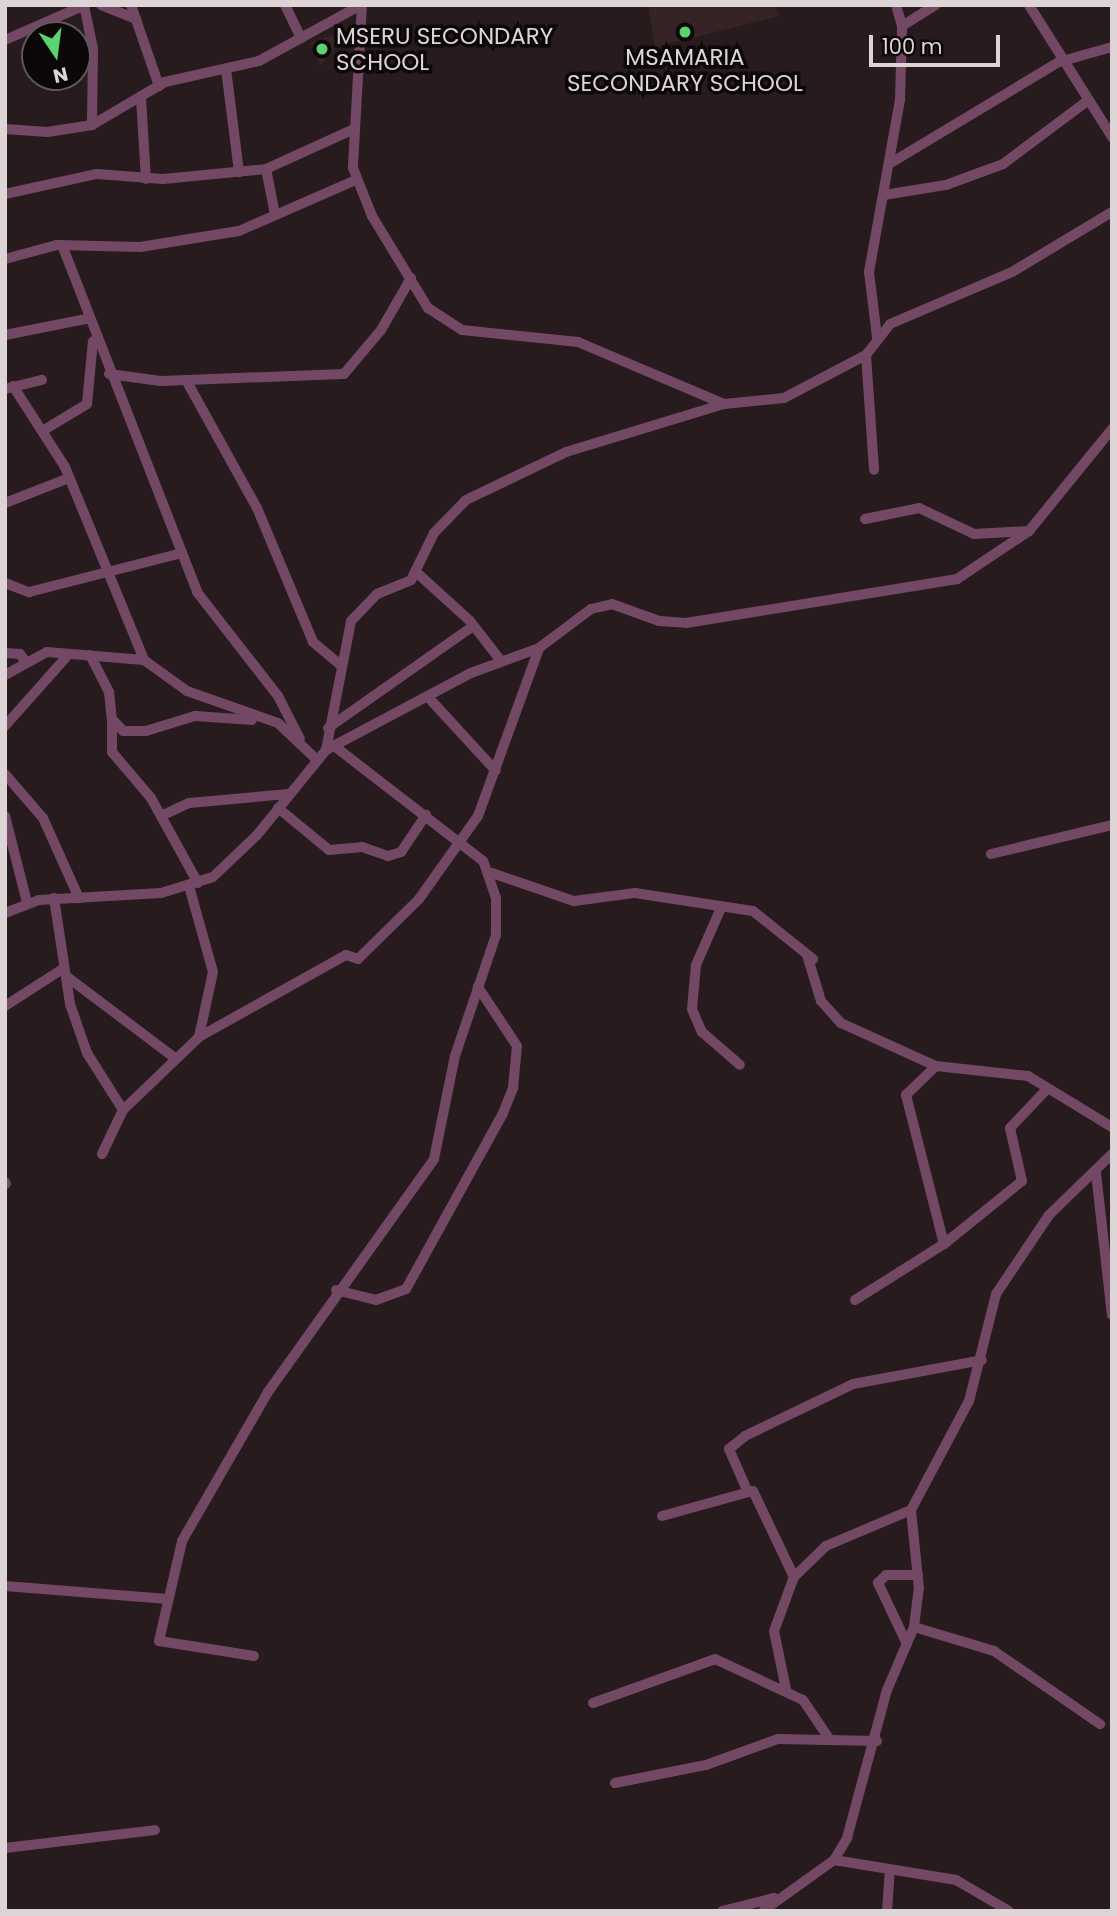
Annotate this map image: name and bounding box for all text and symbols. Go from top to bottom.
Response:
north arrow [21,21,91,91]
scale bar [872,21,1003,65]
place label: MSERU SECONDARY SCHOOL [336,22,553,76]
marker: MSAMARIA SECONDARY SCHOOL [677,24,693,40]
text: 100 m [882,32,942,61]
marker: MSERU SECONDARY SCHOOL [314,41,330,57]
place label: MSAMARIA SECONDARY SCHOOL [567,43,803,97]
text: N [50,60,70,90]

